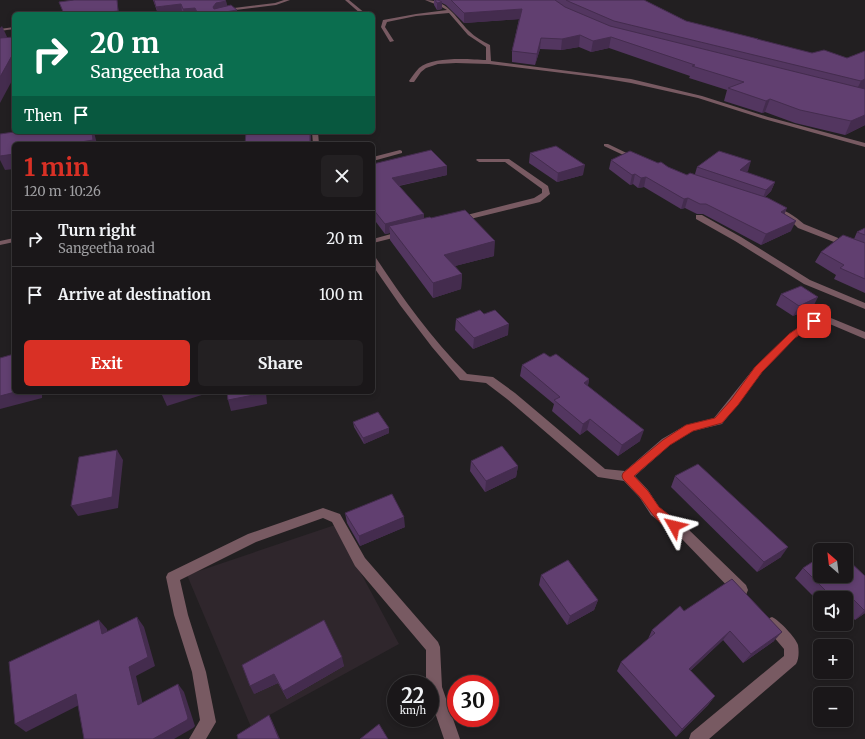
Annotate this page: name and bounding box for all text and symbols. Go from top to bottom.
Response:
text: 20 m [90,25,159,61]
icon: right [24,28,76,80]
text: Sangeetha road [90,60,224,83]
icon: arrive [70,104,92,126]
text: Then [24,106,62,125]
text: 1 min [24,152,89,183]
button: close [321,155,363,197]
text: 120 m · 10:26 [24,183,101,200]
text: Turn right [58,221,136,240]
icon: right [24,228,46,250]
text: 20 m [326,229,363,248]
text: Sangeetha road [58,240,155,257]
icon: arrive [24,284,46,306]
text: Arrive at destination [58,285,211,304]
text: 100 m [319,285,363,304]
pin [797,304,831,338]
icon: arrive [803,310,825,332]
button: Exit [24,340,190,386]
button: Share [198,340,363,386]
position arrow [653,505,695,547]
north arrow [813,543,853,583]
map controls [813,543,853,727]
button: sound [813,591,853,631]
button: + [813,639,853,679]
speed limit sign: 30 [447,675,499,727]
text: 22 [401,683,425,708]
button: − [813,687,853,727]
text: km/h [400,704,426,717]

